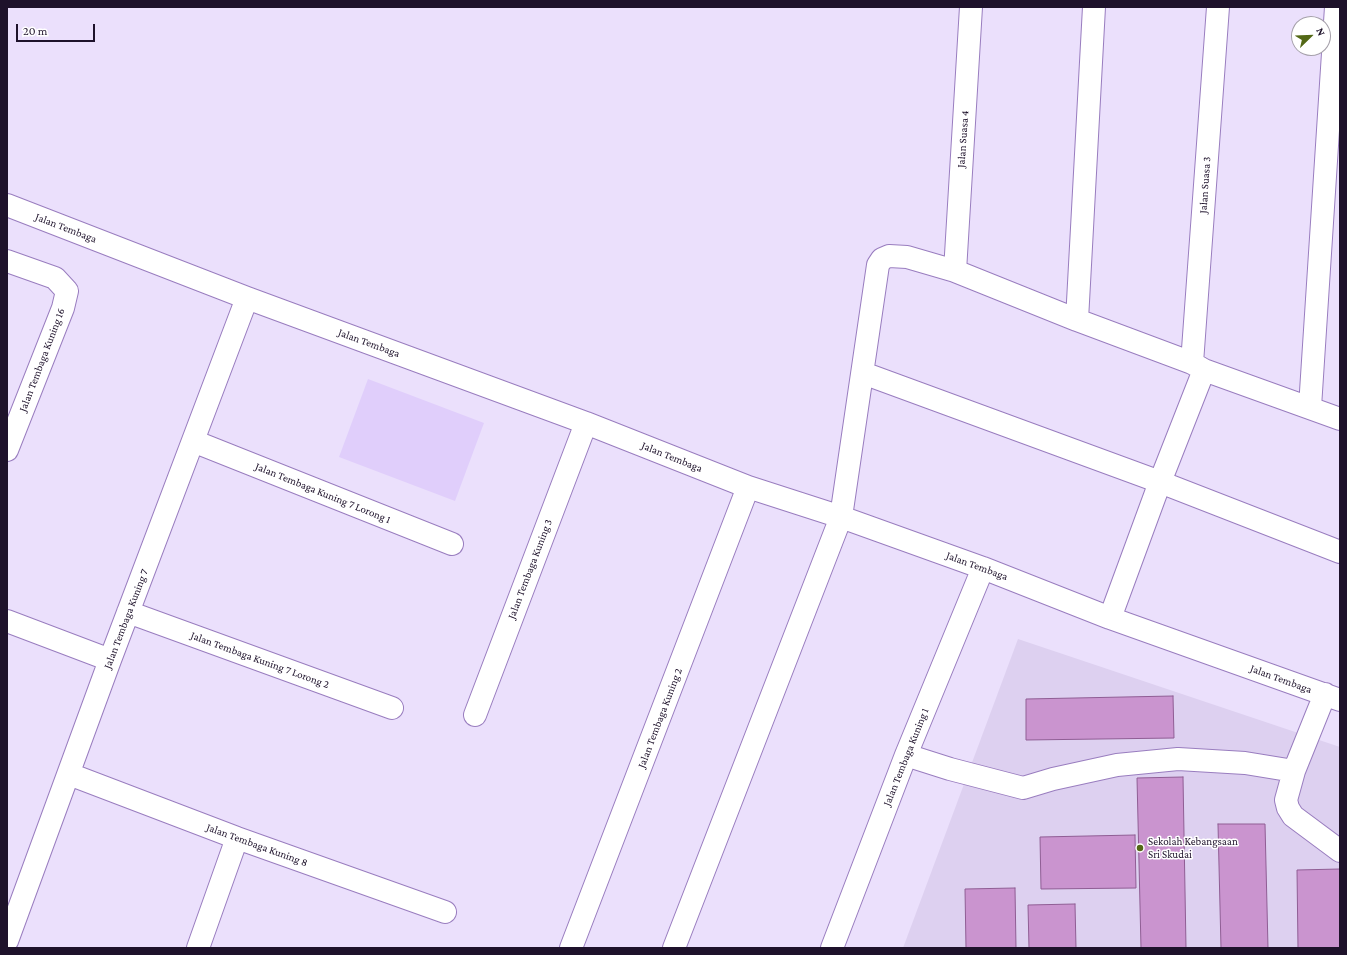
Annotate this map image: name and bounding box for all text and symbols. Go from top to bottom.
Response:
scale bar [18,16,97,42]
north arrow [1291,16,1331,56]
text: 20 m [23,24,47,38]
text: N [1314,26,1328,37]
street label: Jalan Suasa 4 [954,110,972,168]
street label: Jalan Suasa 3 [1196,156,1214,214]
street label: Jalan Tembaga [33,210,99,246]
street label: Jalan Tembaga Kuning 16 [16,306,68,414]
street label: Jalan Tembaga [336,326,402,360]
street label: Jalan Tembaga [640,439,704,475]
street label: Jalan Tembaga Kuning 7 Lorong 1 [253,460,393,526]
street label: Jalan Tembaga Kuning 3 [505,517,555,621]
street label: Jalan Tembaga [944,549,1010,583]
street label: Jalan Tembaga Kuning 7 [101,567,151,671]
street label: Jalan Tembaga Kuning 7 Lorong 2 [189,629,331,691]
street label: Jalan Tembaga [1248,662,1314,696]
street label: Jalan Tembaga Kuning 2 [635,666,685,770]
street label: Jalan Tembaga Kuning 1 [880,706,932,808]
street label: Jalan Tembaga Kuning 8 [205,821,309,869]
place label: Sekolah Kebangsaan Sri Skudai [1148,835,1238,861]
marker: Sekolah Kebangsaan Sri Skudai [1135,843,1145,853]

